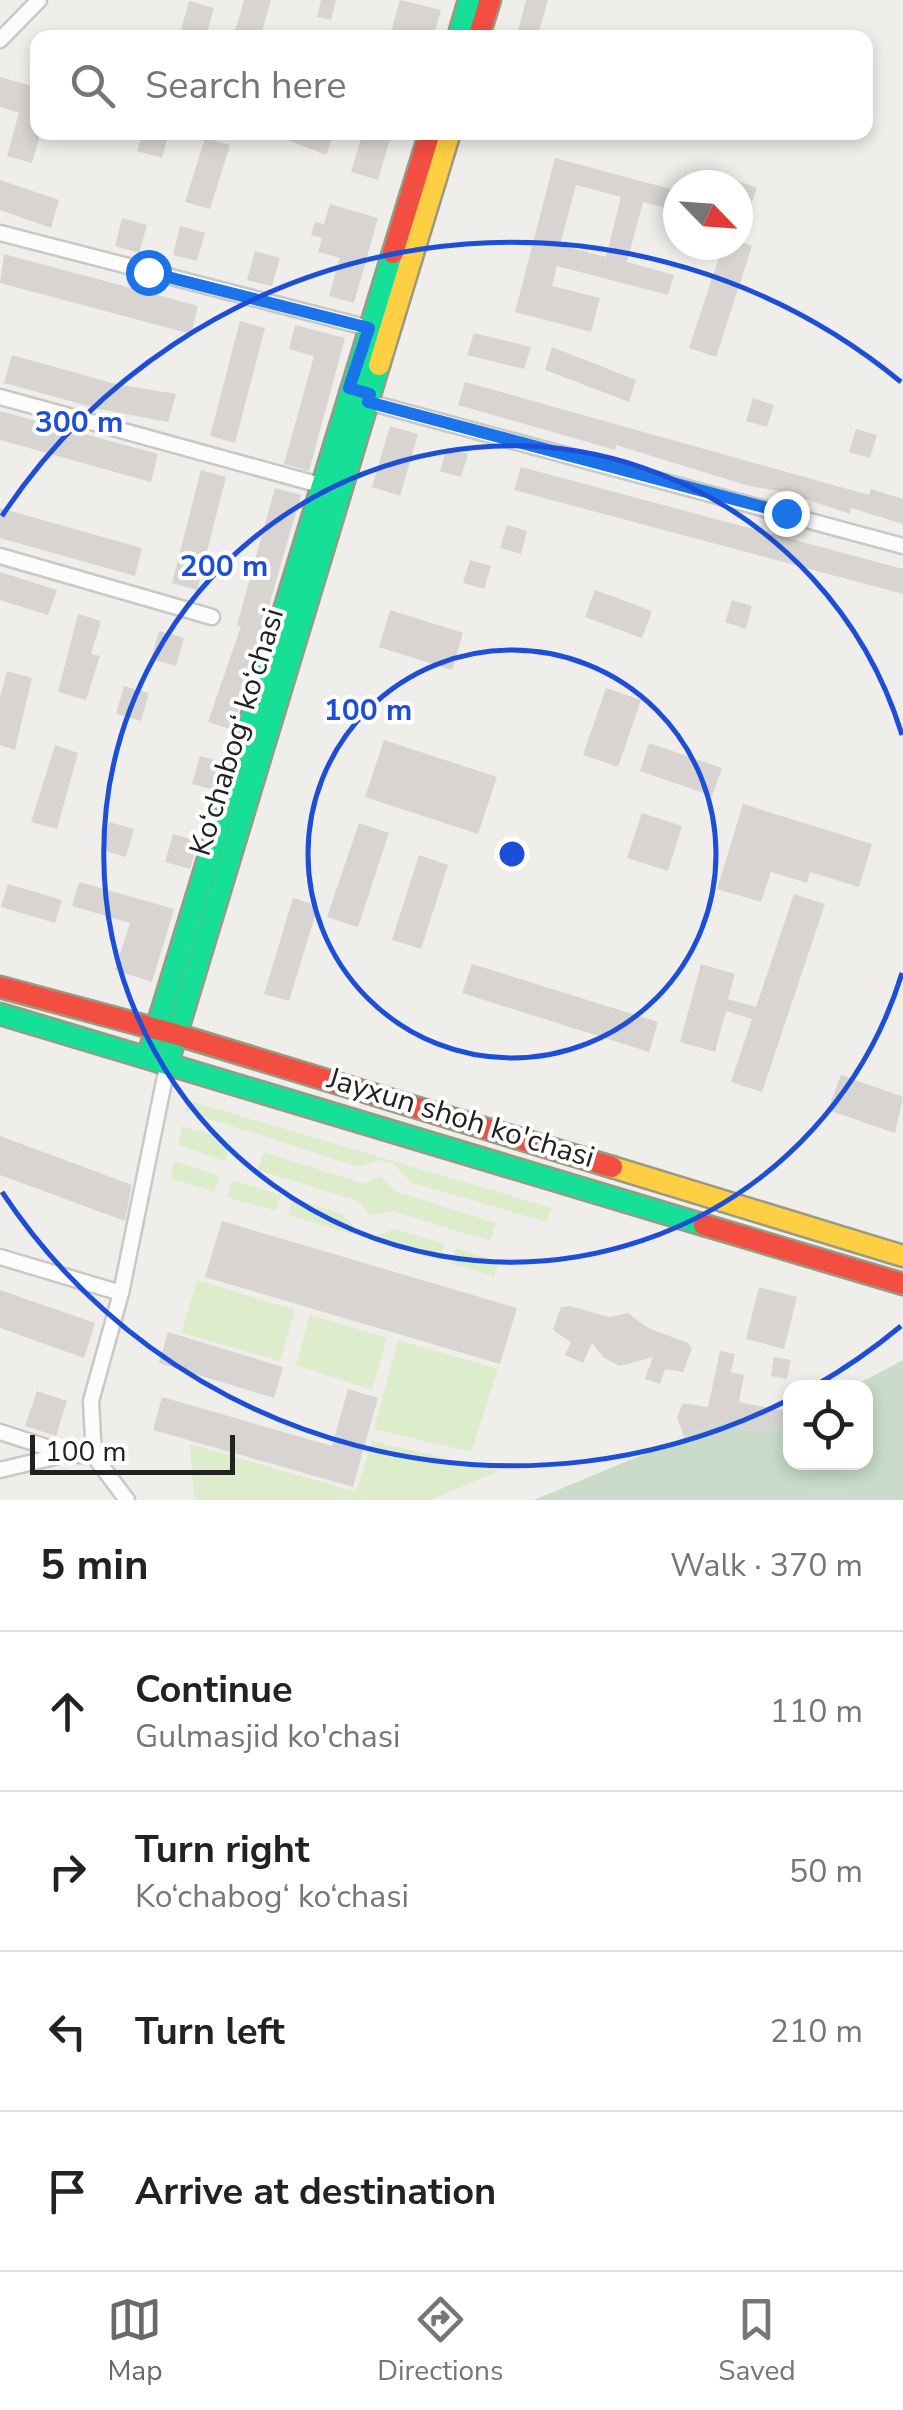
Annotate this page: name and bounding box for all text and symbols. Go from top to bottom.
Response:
search box [30,30,873,140]
icon: search [65,58,120,113]
text: Search here [145,60,346,111]
north arrow [663,170,753,260]
route start [126,250,172,296]
text: 300 m [35,402,123,443]
route end [764,491,810,537]
text: 200 m [180,546,268,587]
street label: Ko‘chabog‘ ko‘chasi [180,603,294,861]
text: 100 m [324,690,412,731]
centre of rings [494,836,530,872]
street label: Jayxun shoh ko'chasi [322,1058,599,1178]
map controls [783,1380,873,1470]
button: locate [783,1380,873,1470]
scale bar [30,1430,235,1474]
text: 100 m [45,1433,127,1471]
text: 5 min [40,1537,149,1594]
text: Walk · 370 m [670,1544,863,1587]
text: Continue [135,1664,293,1715]
icon: ahead [40,1684,95,1739]
text: 110 m [770,1690,863,1733]
text: Gulmasjid ko'chasi [135,1715,400,1758]
text: Turn right [135,1824,310,1875]
icon: right [40,1844,95,1899]
text: 50 m [789,1850,863,1893]
text: Ko‘chabog‘ ko‘chasi [135,1875,409,1918]
icon: left [40,2004,95,2059]
text: Turn left [135,2006,285,2057]
text: 210 m [770,2010,863,2053]
icon: arrive [40,2164,95,2219]
text: Arrive at destination [135,2166,496,2217]
tab: Map [107,2292,162,2390]
tab: Directions [377,2292,503,2390]
tab: Saved [718,2292,796,2390]

